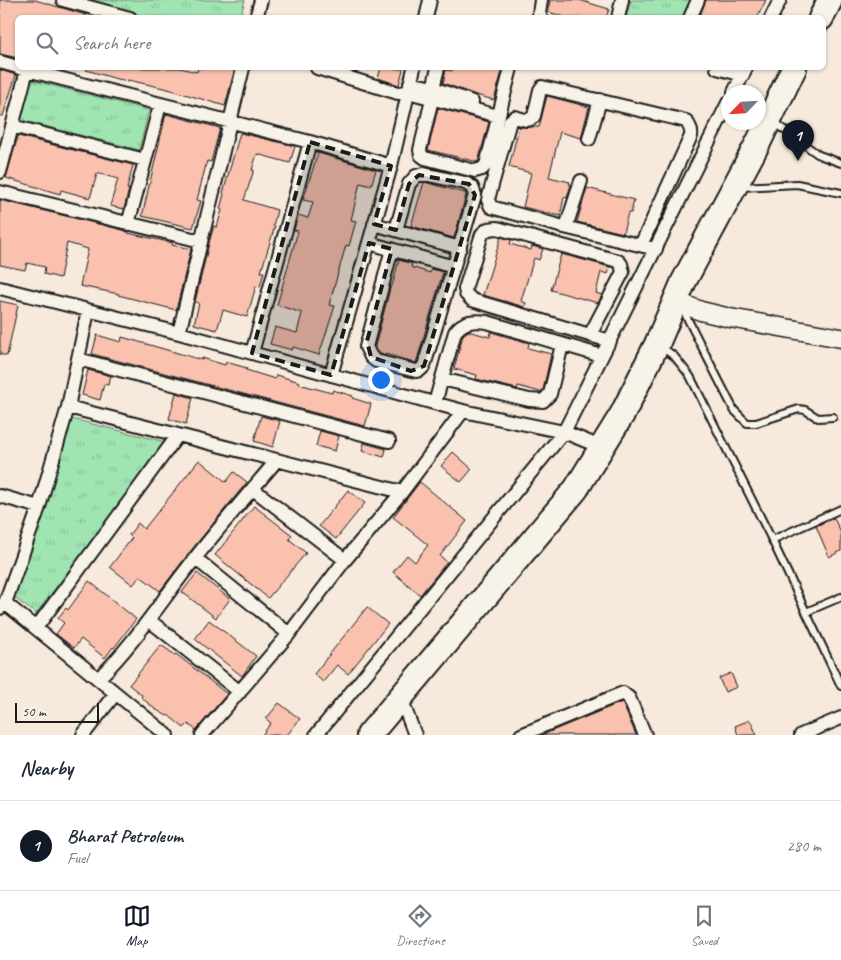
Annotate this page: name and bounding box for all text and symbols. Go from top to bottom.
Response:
search box [15,15,826,70]
icon: search [33,29,61,57]
text: Search here [73,31,150,55]
north arrow [721,85,766,130]
pin: 1 [782,120,814,161]
your location [368,367,394,393]
scale bar [15,700,99,723]
text: 50 m [22,703,46,720]
text: Nearby [20,755,73,781]
text: Bharat Petroleum [67,824,183,848]
text: 1 [32,836,40,856]
text: 280 m [787,836,821,856]
text: Fuel [67,848,88,868]
tab: Map [123,902,151,949]
tab: Directions [396,902,445,949]
tab: Saved [690,902,718,949]

